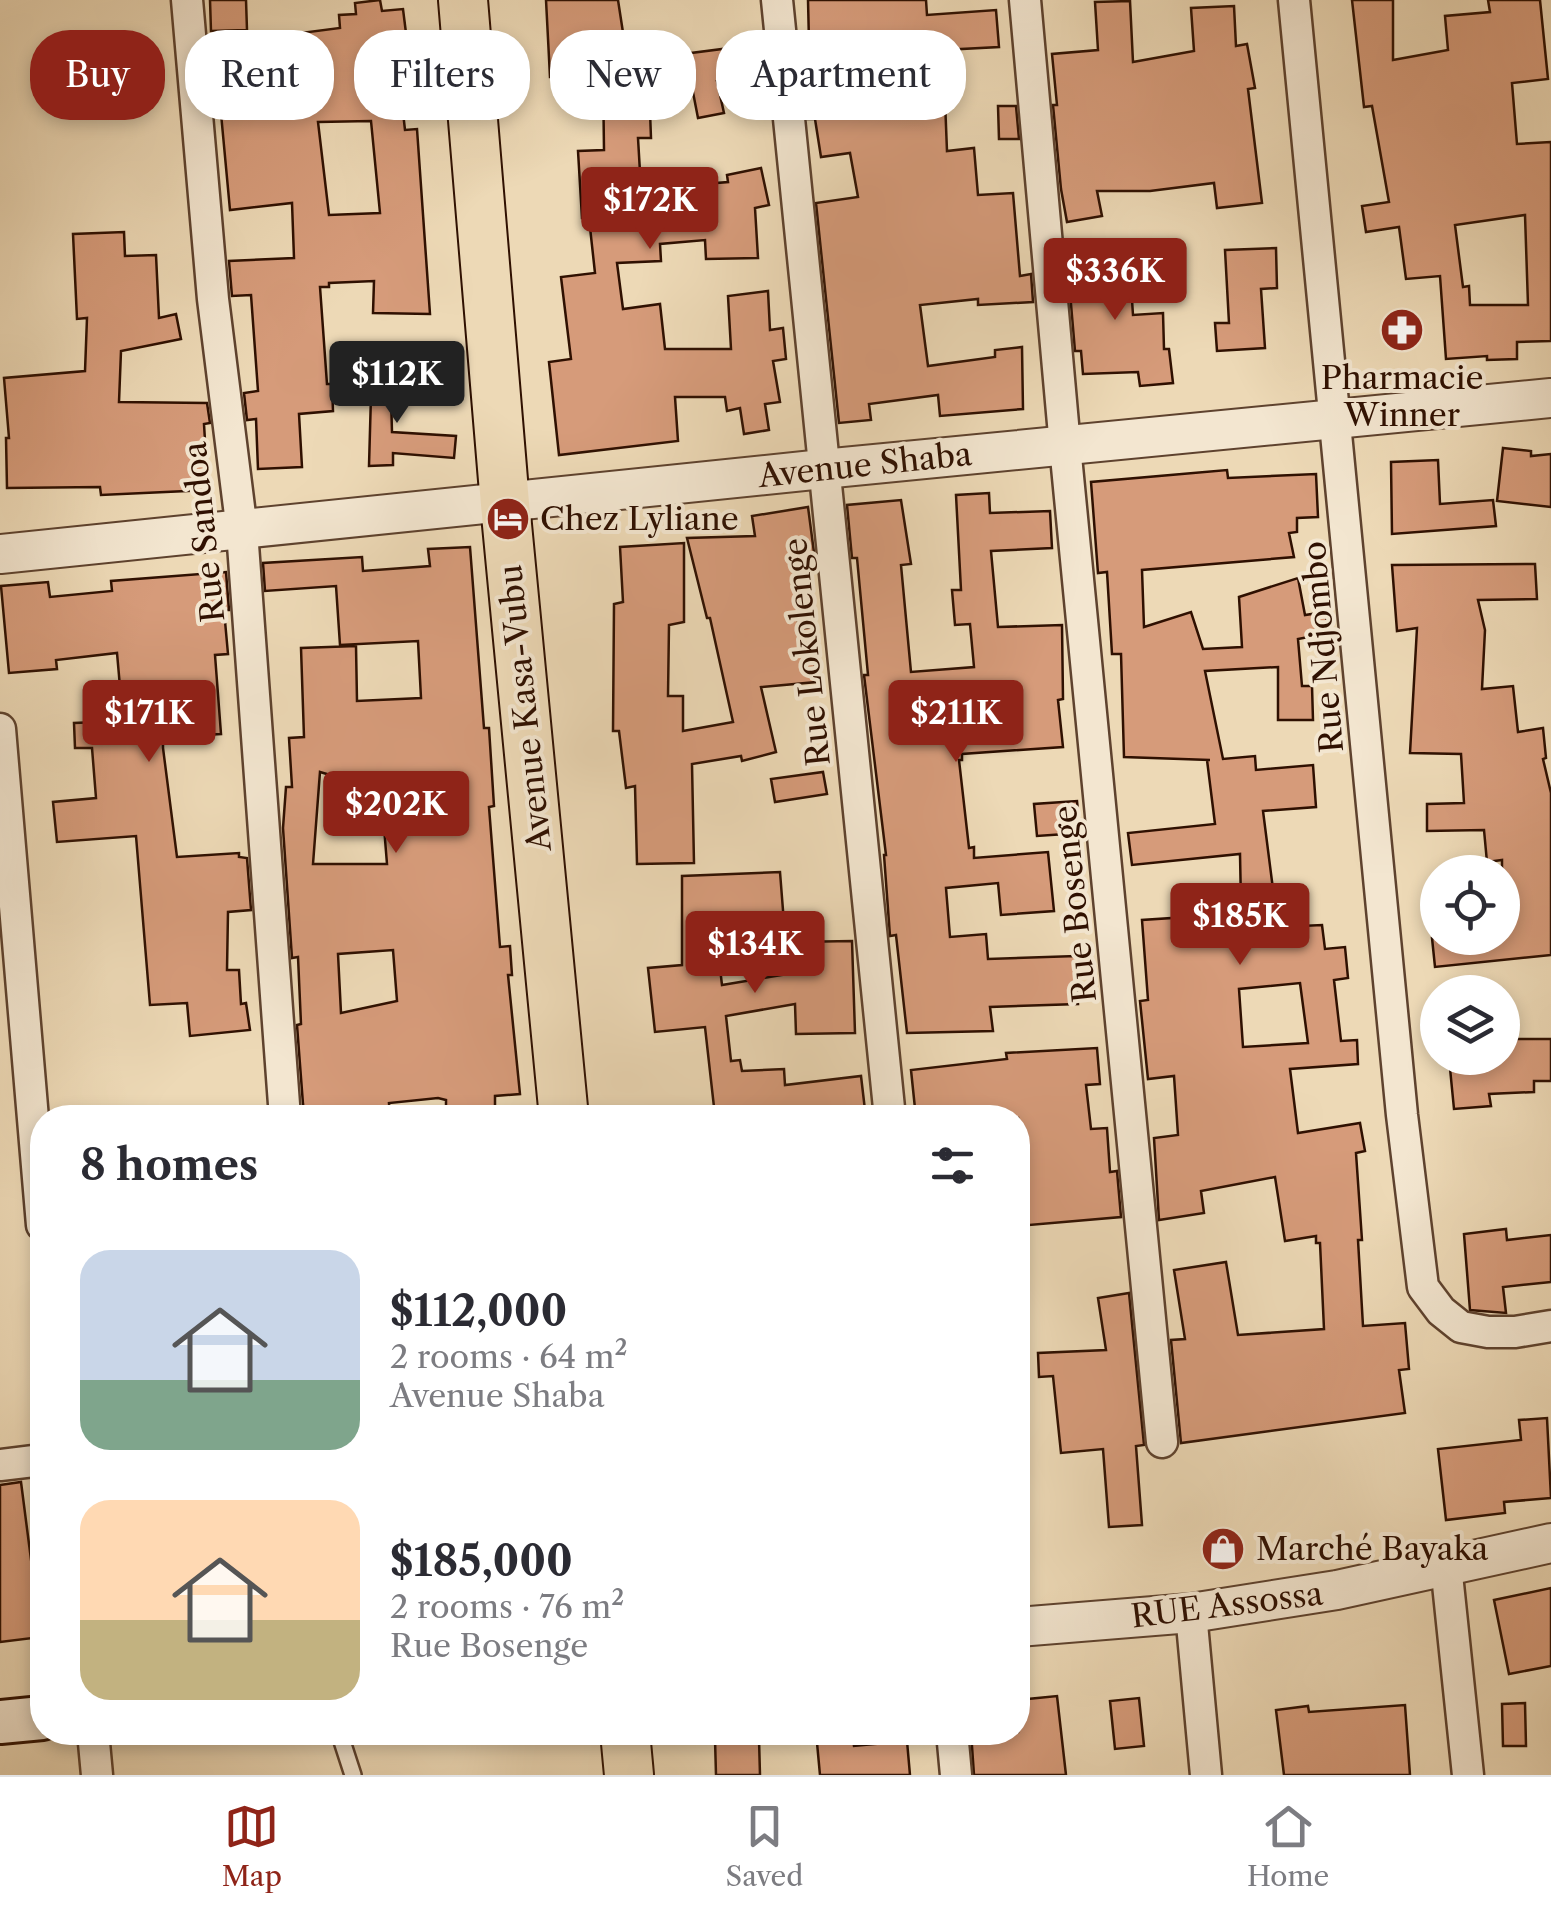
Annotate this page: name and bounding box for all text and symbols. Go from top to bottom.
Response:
chip: Buy [30,30,165,120]
chip: Rent [185,30,334,120]
chip: Filters [354,30,530,120]
chip: New [550,30,696,120]
chip: Apartment [716,30,966,120]
pin: $172K [580,167,720,252]
text: $172K [603,180,697,219]
pin: $336K [1045,238,1185,323]
text: $336K [1066,251,1164,290]
pharmacy icon: Pharmacie Winner [1379,307,1425,353]
pin: $112K [327,341,467,426]
text: $112K [351,354,443,393]
place label: Pharmacie Winner [1321,358,1483,434]
street label: Avenue Shaba [755,434,974,495]
street label: Rue Sandoa [175,440,232,624]
hotel icon: Chez Lyliane [485,496,531,542]
place label: Chez Lyliane [540,499,739,538]
street label: Rue Lokolenge [775,536,838,768]
street label: Rue Ndjombo [1294,540,1351,754]
street label: Avenue Kasa-Vubu [490,563,559,854]
pin: $171K [79,680,219,765]
pin: $211K [886,680,1026,765]
text: $171K [105,693,193,732]
text: $211K [910,693,1002,732]
pin: $202K [326,771,466,856]
text: $202K [345,784,447,823]
street label: Rue Bosenge [1045,804,1104,1005]
map controls [1420,855,1520,1075]
button: locate [1420,855,1520,955]
pin: $185K [1170,883,1310,968]
text: $185K [1192,896,1288,935]
pin: $134K [685,911,825,996]
text: $134K [708,924,802,963]
button: layers [1420,975,1520,1075]
icon: filters [925,1138,980,1193]
text: 8 homes [80,1139,258,1191]
text: $112,000 [390,1285,567,1337]
icon: home [160,1290,280,1410]
text: 2 rooms · 64 m² [390,1337,628,1376]
text: Avenue Shaba [390,1376,605,1415]
shop icon: Marché Bayaka [1200,1526,1246,1572]
place label: Marché Bayaka [1256,1529,1488,1568]
text: $185,000 [390,1535,573,1587]
icon: home [160,1540,280,1660]
street label: RUE Assossa [1129,1573,1325,1636]
text: 2 rooms · 76 m² [390,1587,624,1626]
text: Rue Bosenge [390,1626,588,1665]
tab: Map [222,1799,282,1893]
tab: Saved [726,1799,803,1893]
tab: Home [1247,1799,1329,1893]

